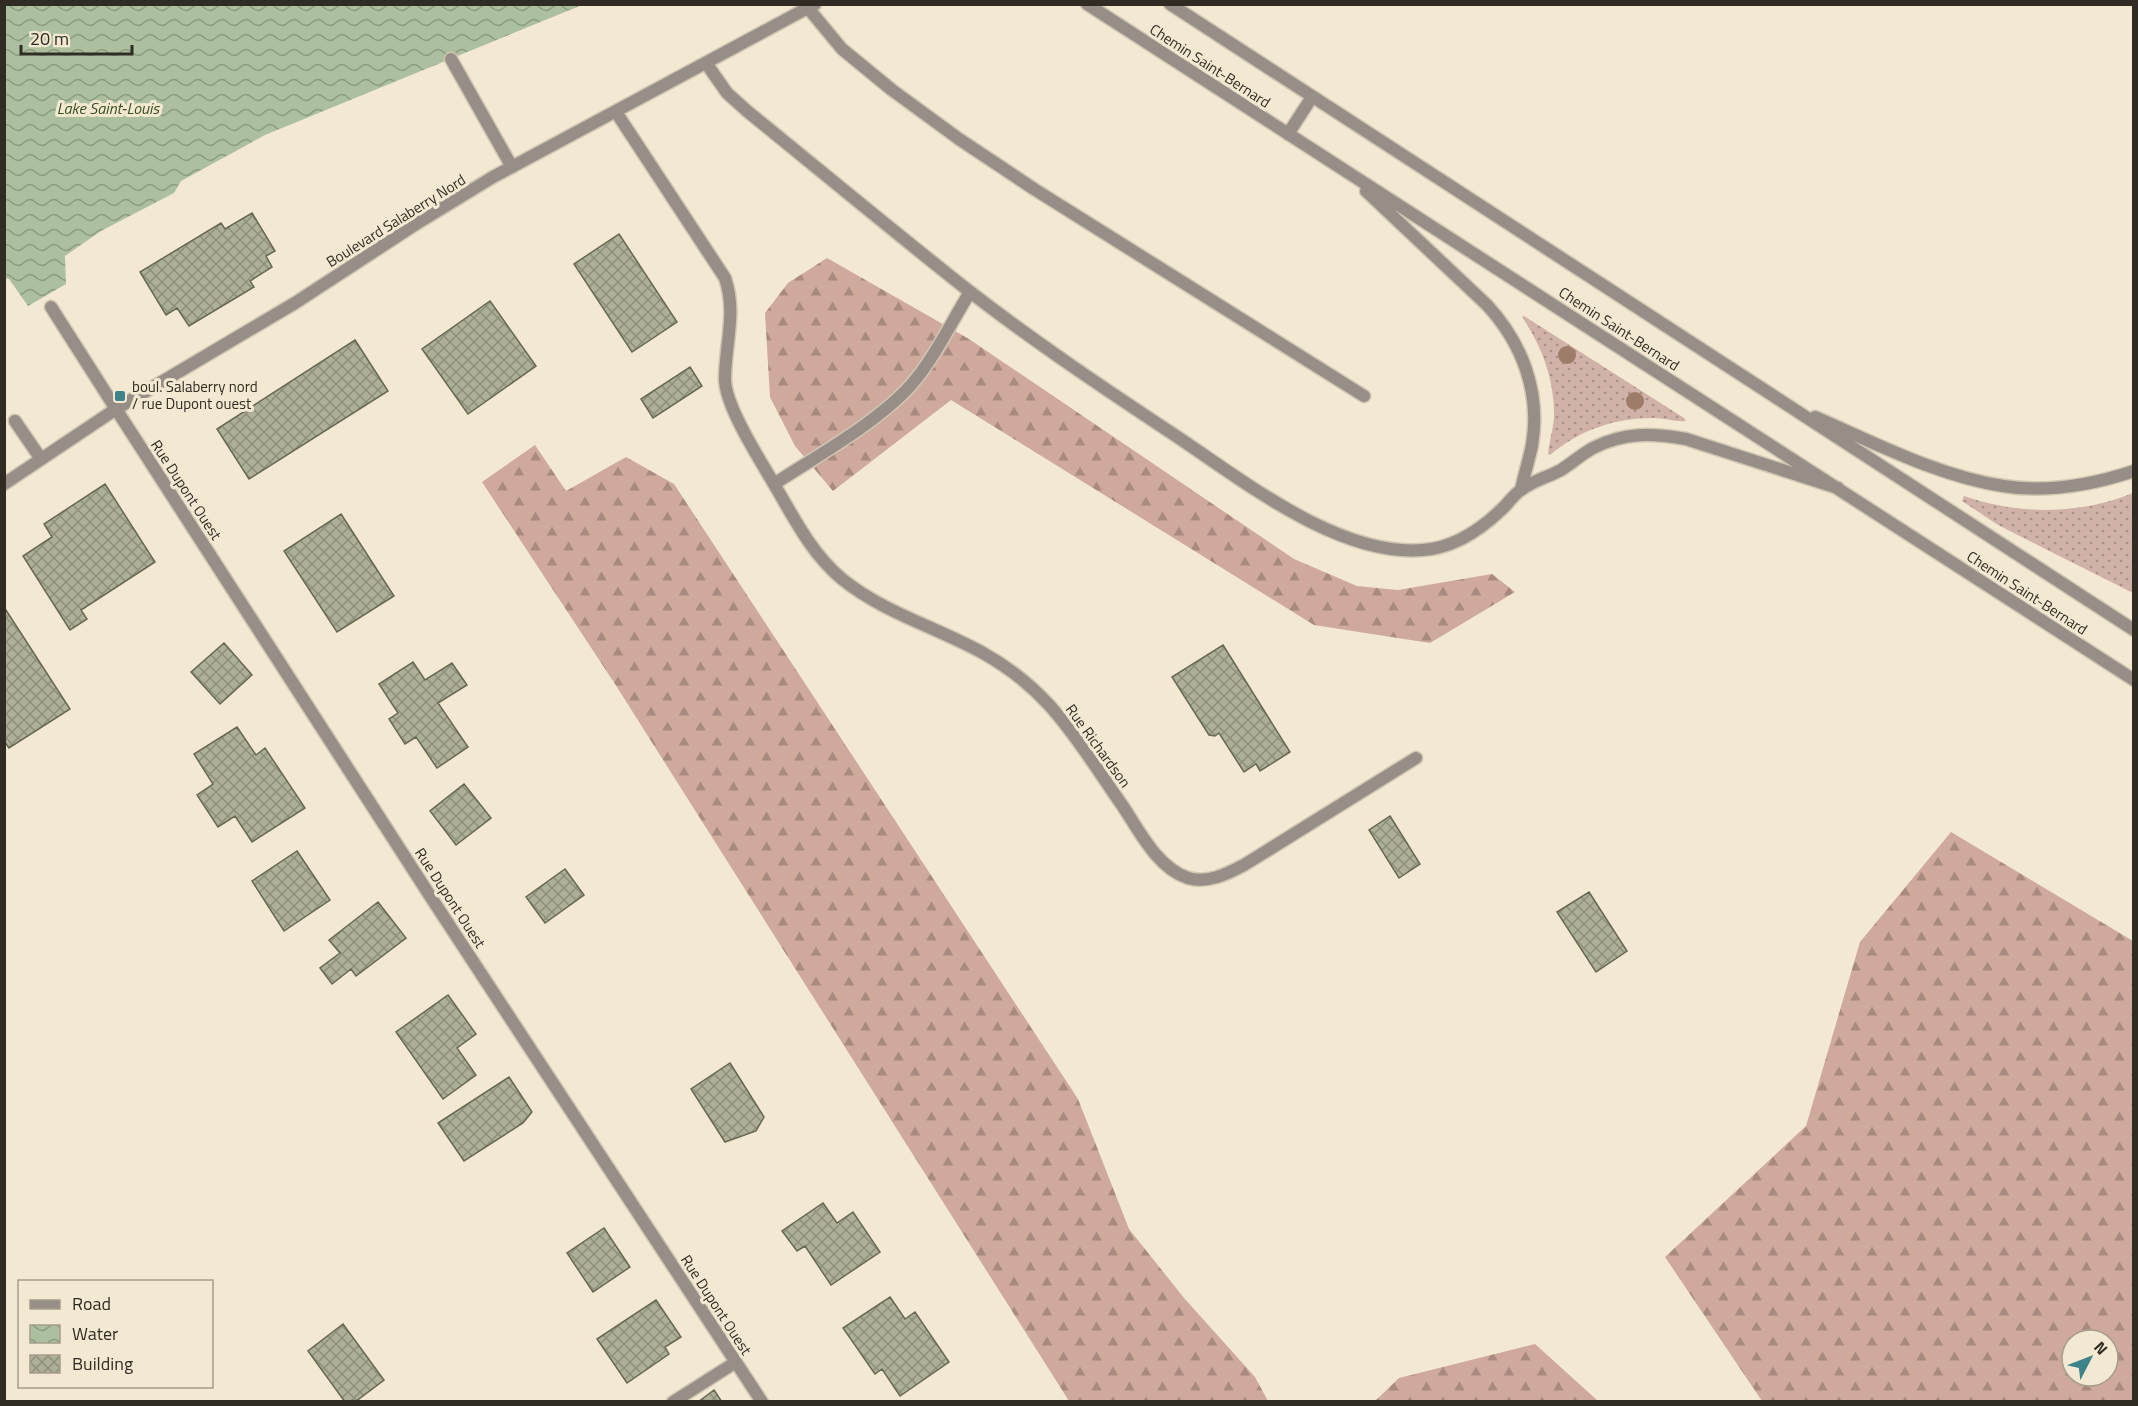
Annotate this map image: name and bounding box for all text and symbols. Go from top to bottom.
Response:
scale bar [21,18,132,56]
street label: Chemin Saint-Bernard [1145,18,1275,113]
text: 20 m [30,25,69,52]
water label: Lake Saint-Louis [57,96,160,120]
street label: Boulevard Salaberry Nord [321,168,470,273]
street label: Chemin Saint-Bernard [1554,281,1684,376]
place label: boul. Salaberry nord / rue Dupont ouest [132,375,258,415]
marker: boul. Salaberry nord / rue Dupont ouest [113,389,127,403]
street label: Rue Dupont Ouest [145,435,228,545]
street label: Chemin Saint-Bernard [1962,545,2092,640]
street label: Rue Richardson [1060,699,1137,792]
street label: Rue Dupont Ouest [409,843,492,953]
street label: Rue Dupont Ouest [675,1250,758,1360]
legend [18,1280,213,1388]
text: Road [72,1290,111,1317]
text: Water [72,1320,118,1347]
north arrow [2060,1328,2120,1388]
text: N [2089,1336,2114,1360]
text: Building [72,1350,133,1377]

